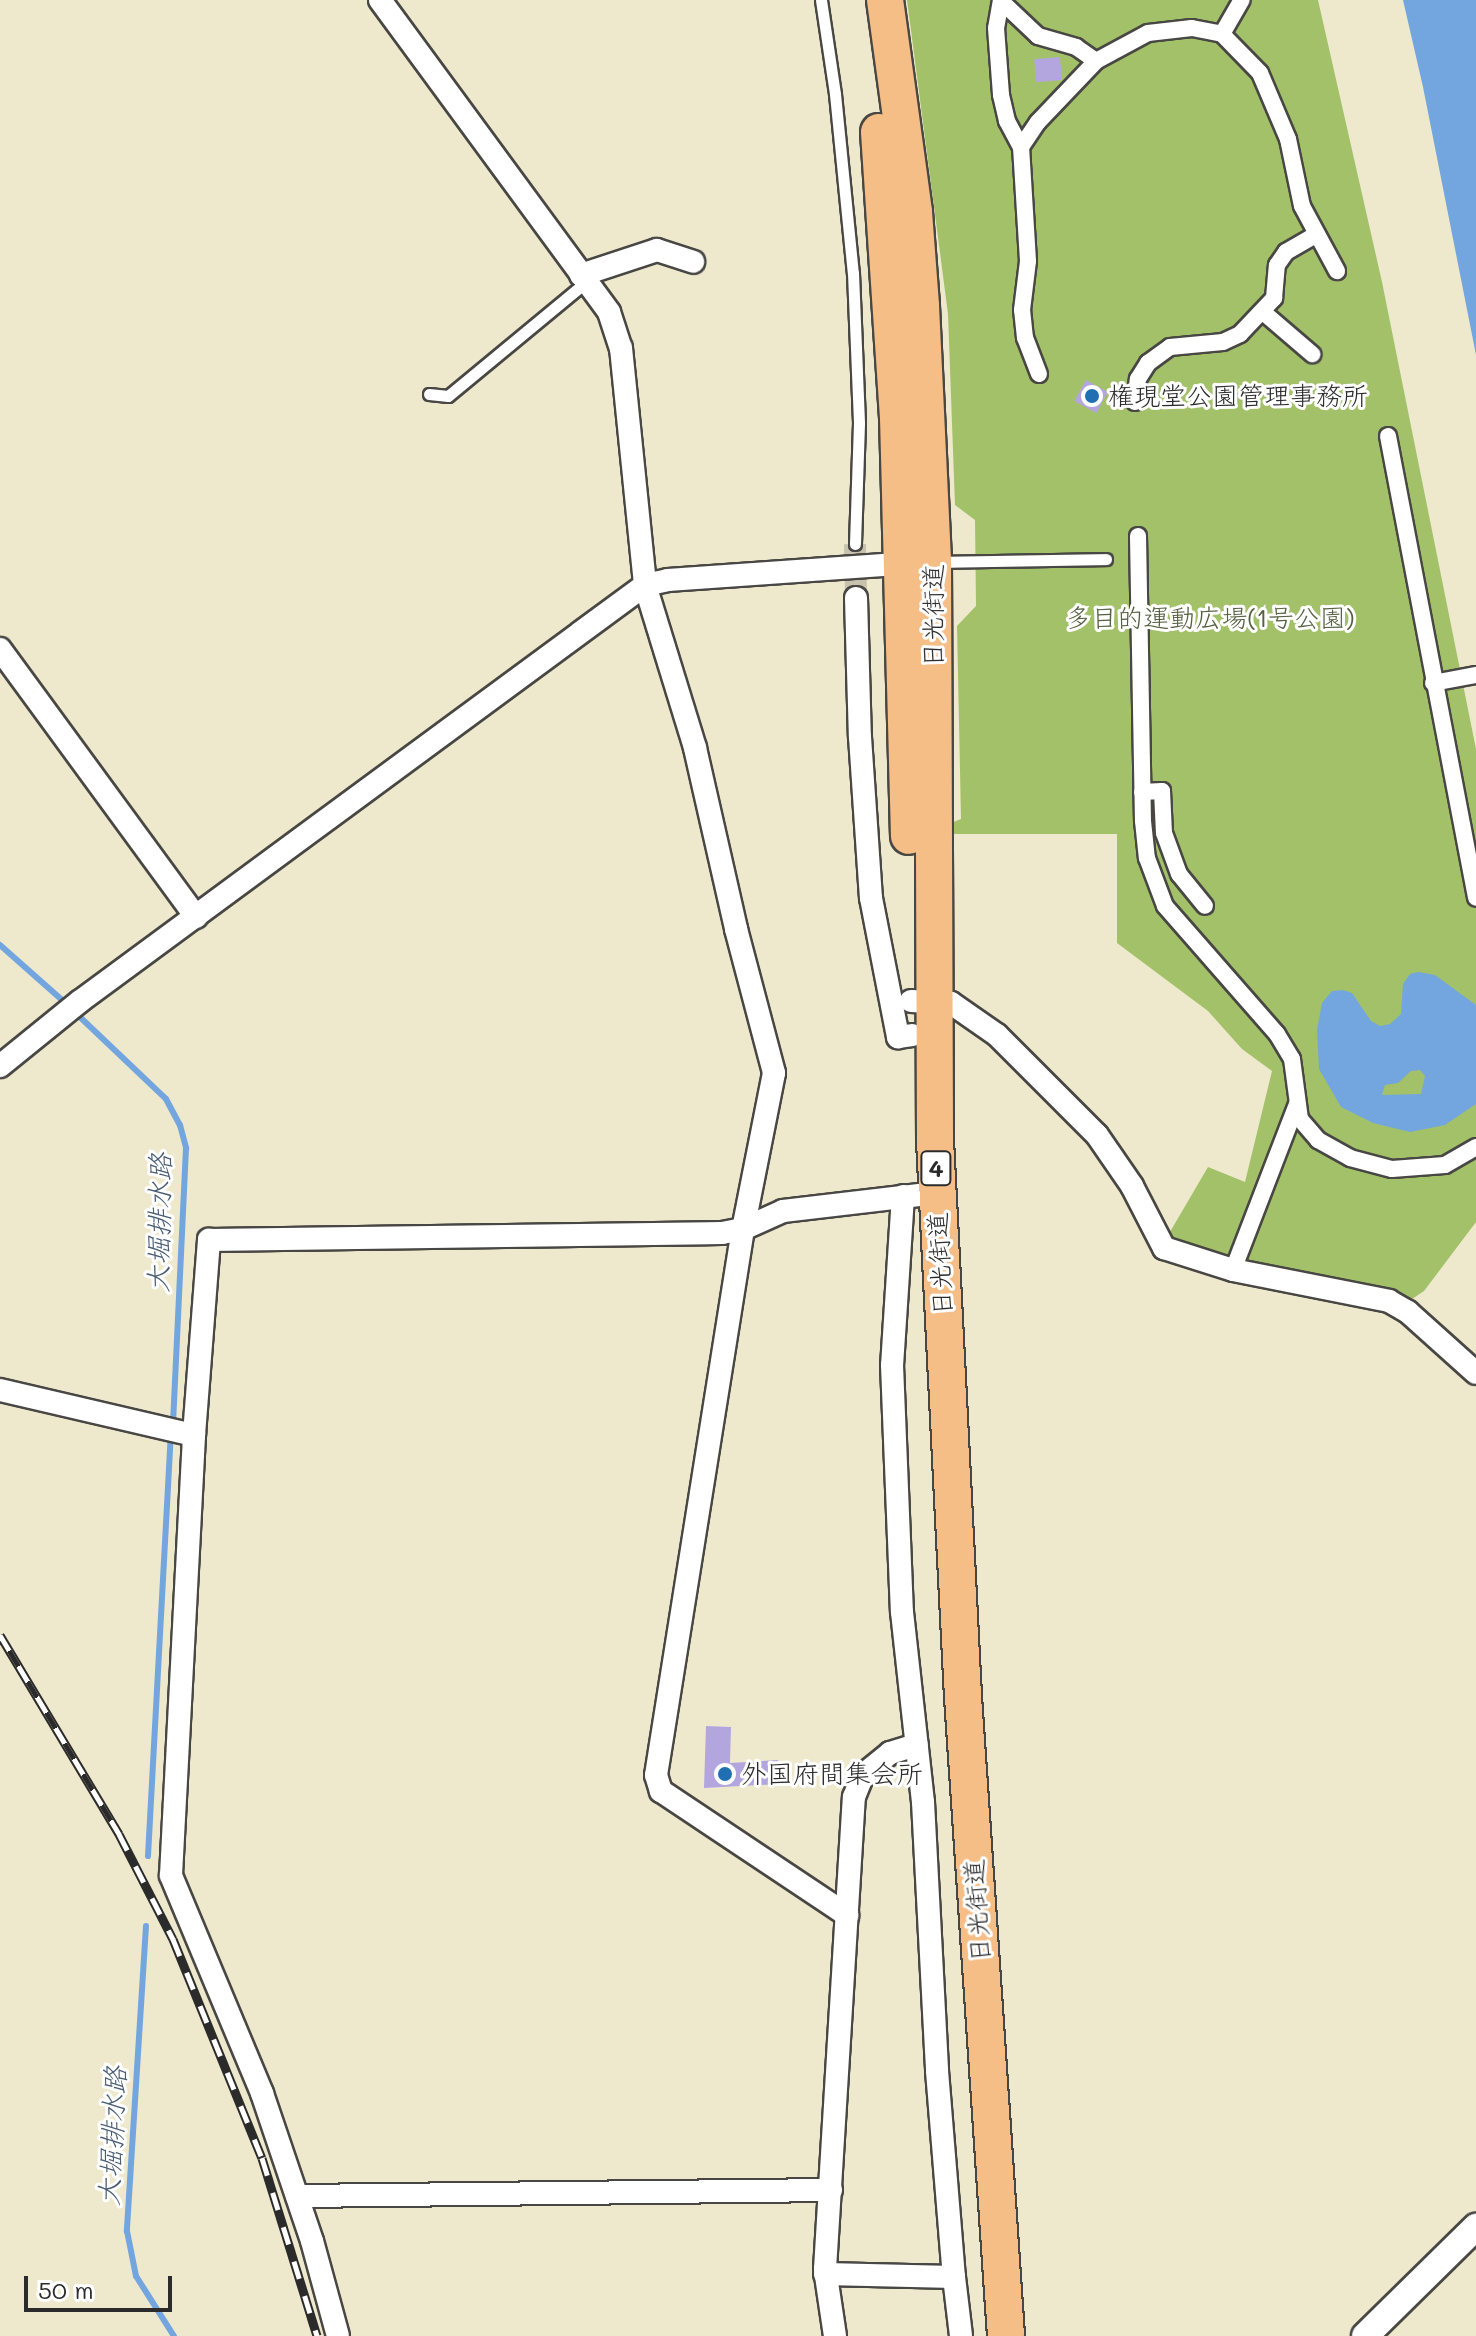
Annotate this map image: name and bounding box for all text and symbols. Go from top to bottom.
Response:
place label: 権現堂公園管理事務所 [1108,380,1368,412]
marker: 権現堂公園管理事務所 [1083,387,1101,405]
street label: 日光街道 [917,564,949,668]
park label: 多目的運動広場(1号公園) [1065,602,1355,634]
road number: 4 [920,1148,952,1188]
water label: 大堀排水路 [140,1153,176,1293]
street label: 日光街道 [922,1211,958,1317]
place label: 外国府間集会所 [741,1758,923,1790]
marker: 外国府間集会所 [716,1765,734,1783]
street label: 日光街道 [958,1858,996,1964]
water label: 大堀排水路 [91,2065,131,2207]
scale bar [28,2260,176,2310]
text: 50 m [38,2274,94,2305]

